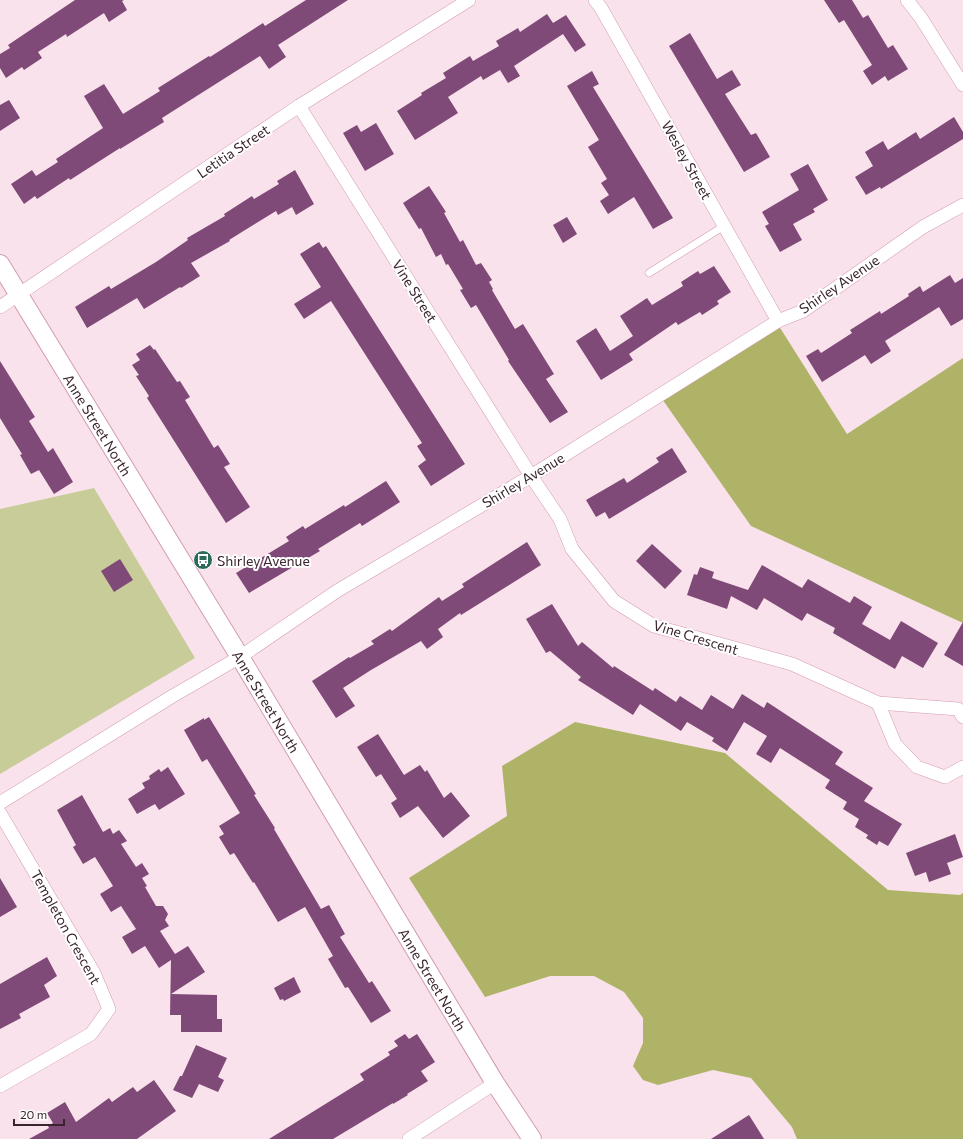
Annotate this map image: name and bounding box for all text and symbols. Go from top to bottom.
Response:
street label: Wesley Street [658,118,716,203]
street label: Letitia Street [194,120,273,181]
street label: Shirley Avenue [796,251,882,317]
street label: Vine Street [389,256,441,326]
street label: Anne Street North [60,370,136,479]
street label: Shirley Avenue [479,449,567,511]
bus stop icon: Shirley Avenue [192,549,214,571]
place label: Shirley Avenue [217,552,310,569]
street label: Vine Crescent [651,616,741,658]
street label: Anne Street North [229,647,304,756]
street label: Templeton Crescent [28,867,105,987]
street label: Anne Street North [396,925,470,1034]
scale bar [14,1101,64,1127]
text: 20 m [20,1107,47,1121]

